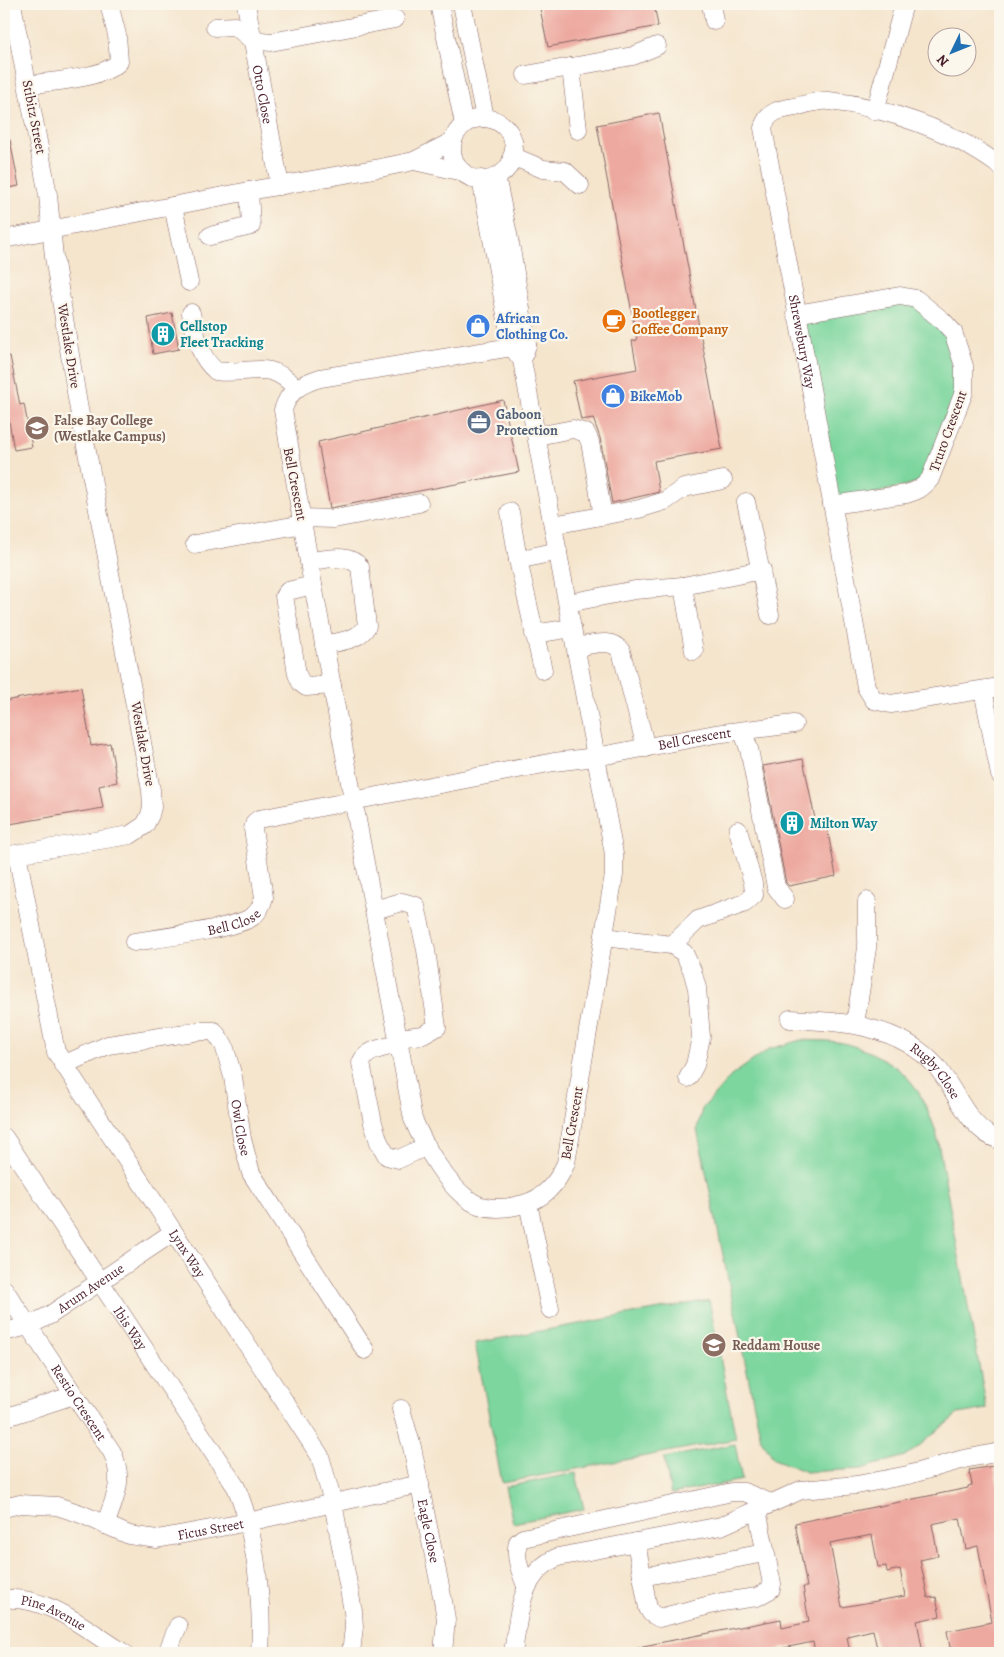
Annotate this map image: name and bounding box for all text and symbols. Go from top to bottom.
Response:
north arrow [926,28,976,78]
text: N [932,50,953,71]
street label: Otto Close [248,63,278,126]
street label: Stibitz Street [17,78,51,156]
street label: Shrewsbury Way [784,293,820,391]
street label: Westlake Drive [53,301,85,390]
place label: Bootlegger Coffee Company [632,304,728,339]
cafe icon: Bootlegger Coffee Company [601,308,627,334]
place label: African Clothing Co. [495,309,568,344]
shop icon: African Clothing Co. [465,313,491,339]
place label: Cellstop Fleet Tracking [180,317,265,352]
building icon: Cellstop Fleet Tracking [150,321,176,347]
shop icon: BikeMob [600,383,626,409]
place label: BikeMob [630,387,682,406]
street label: Truro Crescent [925,387,972,474]
place label: Gaboon Protection [496,405,558,440]
office icon: Gaboon Protection [466,409,492,435]
place label: False Bay College (Westlake Campus) [54,411,166,446]
school or university icon: False Bay College (Westlake Campus) [24,415,50,441]
street label: Bell Crescent [279,446,311,522]
street label: Westlake Drive [126,699,160,788]
street label: Bell Crescent [656,723,732,754]
building icon: Milton Way [779,810,805,836]
place label: Milton Way [810,814,878,833]
street label: Bell Close [206,905,265,940]
street label: Rugby Close [907,1038,965,1103]
street label: Bell Crescent [556,1085,588,1161]
street label: Owl Close [227,1098,256,1158]
street label: Lynx Way [164,1225,211,1282]
street label: Arum Avenue [52,1258,128,1318]
street label: Ibis Way [109,1302,152,1354]
school or university icon: Reddam House [701,1332,727,1358]
place label: Reddam House [732,1336,821,1355]
street label: Restio Crescent [47,1360,112,1445]
street label: Eagle Close [413,1497,445,1565]
street label: Ficus Street [176,1513,246,1545]
street label: Pine Avenue [19,1590,90,1635]

